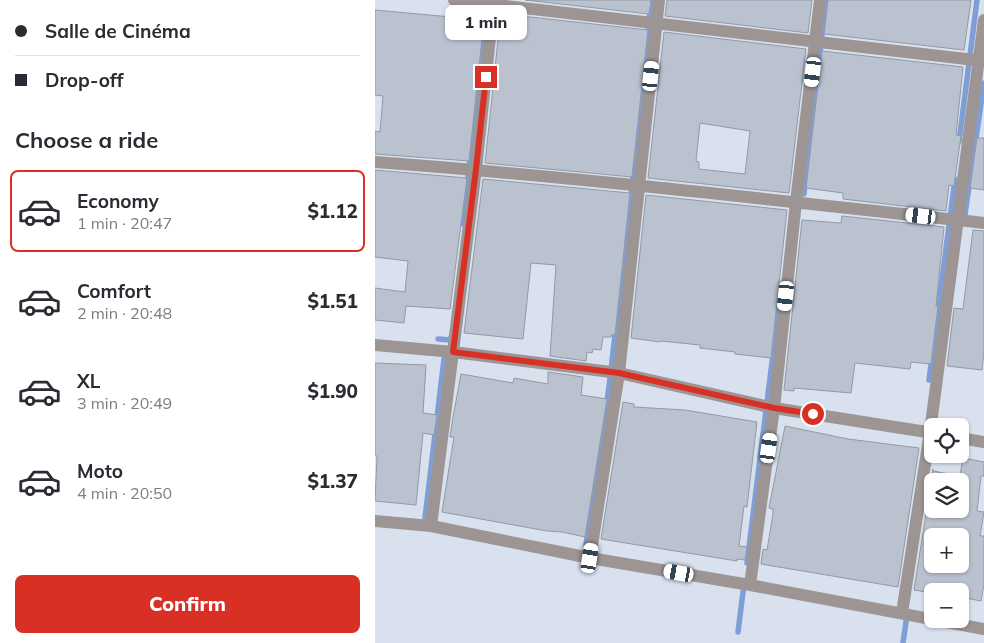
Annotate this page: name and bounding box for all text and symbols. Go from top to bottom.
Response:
callout: 1 min [445,5,527,40]
text: 1 min [465,12,507,32]
text: Salle de Cinéma [45,19,191,43]
car [803,56,822,88]
car [641,60,660,92]
route end [475,66,497,88]
text: Drop-off [45,68,123,92]
text: Choose a ride [15,126,158,154]
icon: car [17,189,62,234]
text: Economy [77,189,159,213]
text: $1.12 [307,199,358,223]
car [905,207,936,225]
text: 1 min · 20:47 [77,213,172,233]
icon: car [17,279,62,324]
text: Comfort [77,279,151,303]
car [776,280,795,312]
text: $1.51 [307,289,358,313]
text: 2 min · 20:48 [77,303,172,323]
icon: car [17,369,62,414]
text: XL [77,369,100,393]
text: $1.90 [307,379,358,403]
text: 3 min · 20:49 [77,393,172,413]
route start [802,403,824,425]
map controls [924,418,969,628]
button: locate [924,418,969,463]
car [759,432,778,464]
icon: car [17,459,62,504]
text: Moto [77,459,123,483]
text: $1.37 [307,469,358,493]
button: layers [924,473,969,518]
text: 4 min · 20:50 [77,483,172,503]
button: + [924,528,969,573]
car [580,542,599,574]
car [662,563,695,583]
button: Confirm [15,575,360,633]
button: − [924,583,969,628]

